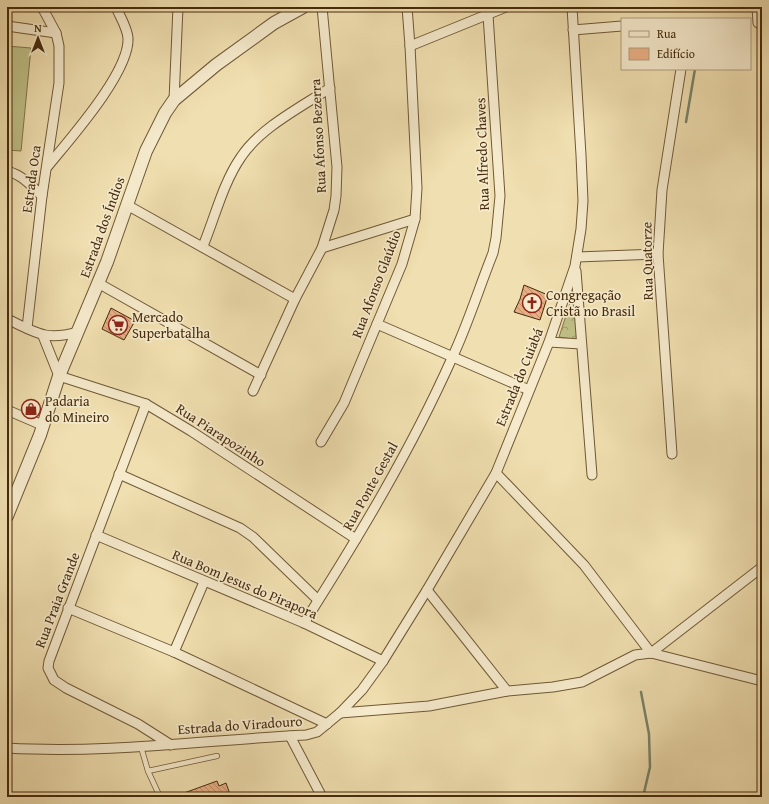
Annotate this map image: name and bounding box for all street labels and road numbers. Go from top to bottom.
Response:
street label: Rua Afonso Bezerra [305,78,331,194]
street label: Rua Alfredo Chaves [470,97,494,211]
street label: Estrada Oca [16,143,46,214]
street label: Estrada dos Índios [74,174,130,280]
street label: Rua Quatorze [636,221,658,300]
street label: Rua Afonso Glaúdio [346,227,406,341]
street label: Estrada do Cuiabá [490,325,548,429]
street label: Rua Piarapozinho [172,398,270,472]
street label: Rua Ponte Gestal [337,438,403,534]
street label: Rua Bom Jesus do Pirapora [169,544,321,624]
street label: Rua Praia Grande [30,549,85,651]
street label: Estrada do Viradouro [177,711,303,739]

